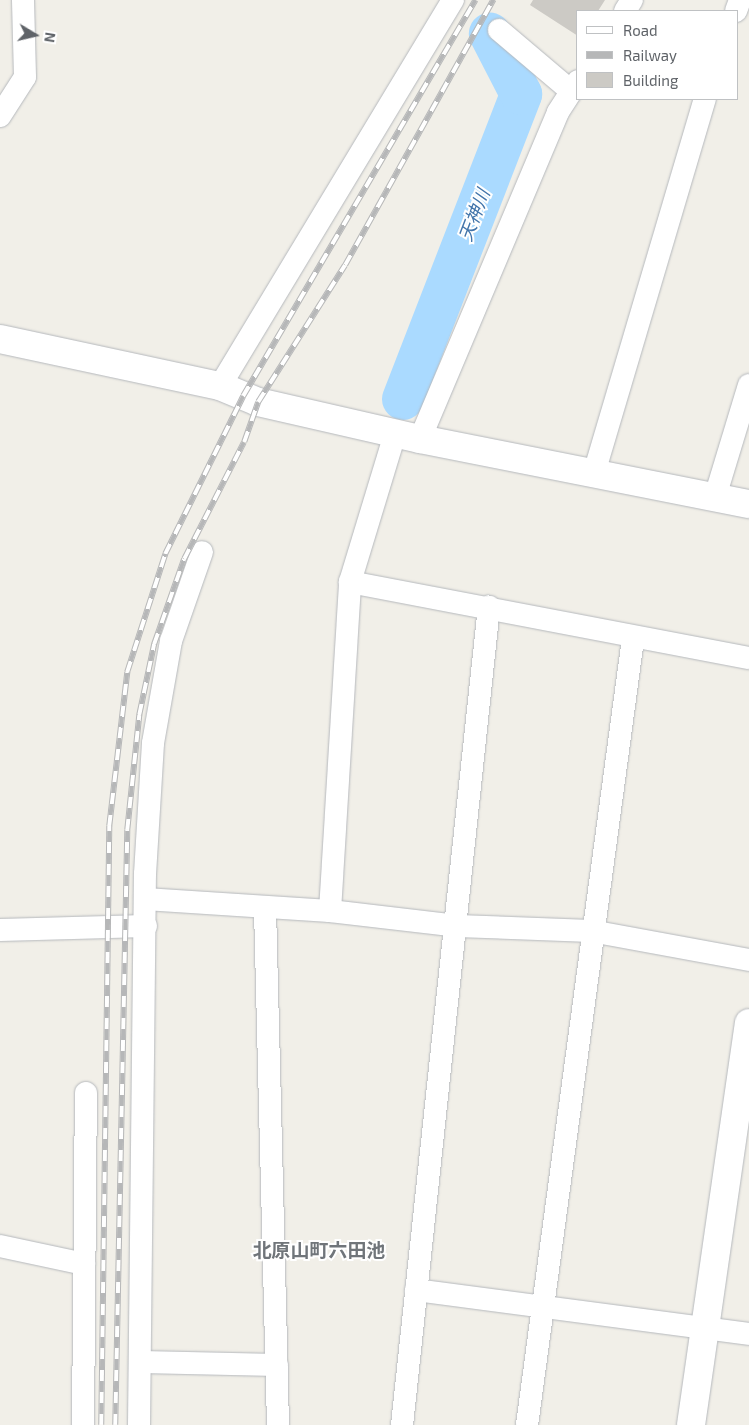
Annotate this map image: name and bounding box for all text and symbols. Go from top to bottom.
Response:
north arrow [10,10,60,60]
legend [576,10,739,100]
text: Road [623,21,658,39]
text: N [41,31,59,44]
text: Railway [623,46,677,64]
text: Building [623,71,678,89]
water label: 天神川 [454,186,494,244]
district label: 北原山町六田池 [253,1239,385,1261]

